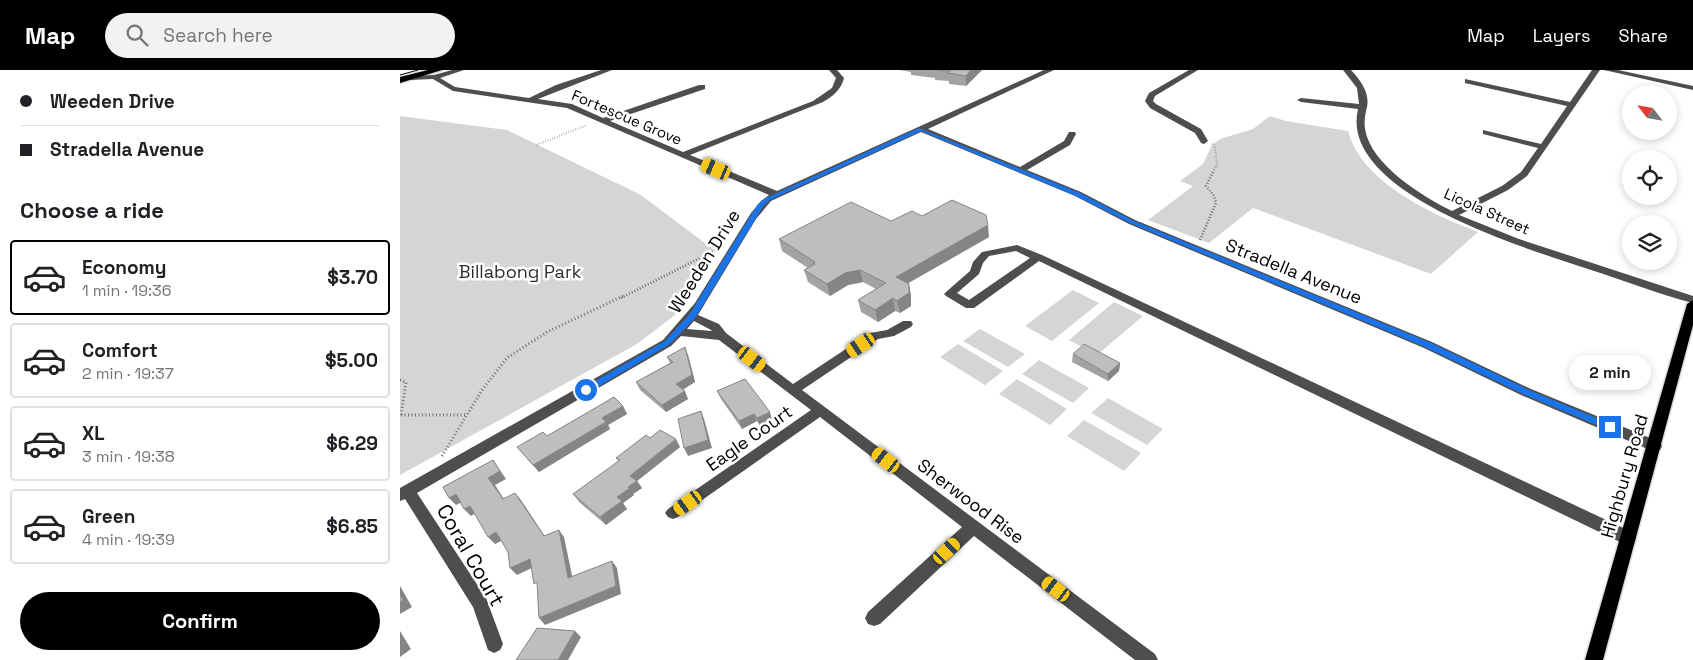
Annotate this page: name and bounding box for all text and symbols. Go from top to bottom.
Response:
search box [105,13,455,58]
text: Map [25,20,75,51]
icon: search [123,21,151,49]
text: Search here [163,23,273,48]
text: Map [1467,24,1505,47]
text: Layers [1533,24,1590,47]
text: Share [1618,24,1668,47]
street label: Fortescue Grove [569,85,685,149]
north arrow [1622,85,1678,140]
map controls [1622,85,1677,270]
text: Weeden Drive [50,89,175,114]
text: Stradella Avenue [50,137,204,162]
button: locate [1622,150,1677,205]
car [699,156,732,182]
street label: Licola Street [1441,184,1533,238]
text: Choose a ride [20,196,164,224]
street label: Weeden Drive [663,205,745,317]
button: layers [1622,215,1677,270]
street label: Stradella Avenue [1222,233,1366,309]
icon: car [22,255,67,300]
text: Economy [82,255,166,280]
park label: Billabong Park [459,260,582,283]
text: $3.70 [327,265,378,290]
text: 1 min · 19:36 [82,280,172,301]
car [844,330,877,360]
icon: car [22,338,67,383]
text: Comfort [82,338,158,363]
car [735,344,768,374]
text: $5.00 [325,348,378,373]
callout: 2 min [1569,354,1651,390]
text: 2 min [1589,362,1631,383]
text: 2 min · 19:37 [82,363,174,384]
route start [575,379,597,401]
street label: Eagle Court [701,400,797,476]
street label: Highbury Road [1595,411,1653,541]
route end [1599,416,1621,438]
icon: car [22,421,67,466]
text: XL [82,421,105,446]
text: $6.29 [326,431,378,456]
car [869,445,902,475]
text: 3 min · 19:38 [82,446,175,467]
street label: Sherwood Rise [913,453,1029,549]
car [671,488,704,518]
street label: Coral Court [431,499,511,611]
icon: car [22,504,67,549]
text: Green [82,504,135,529]
text: $6.85 [326,514,378,539]
text: 4 min · 19:39 [82,529,175,550]
car [930,535,963,567]
car [1039,574,1072,604]
button: Confirm [20,592,380,650]

